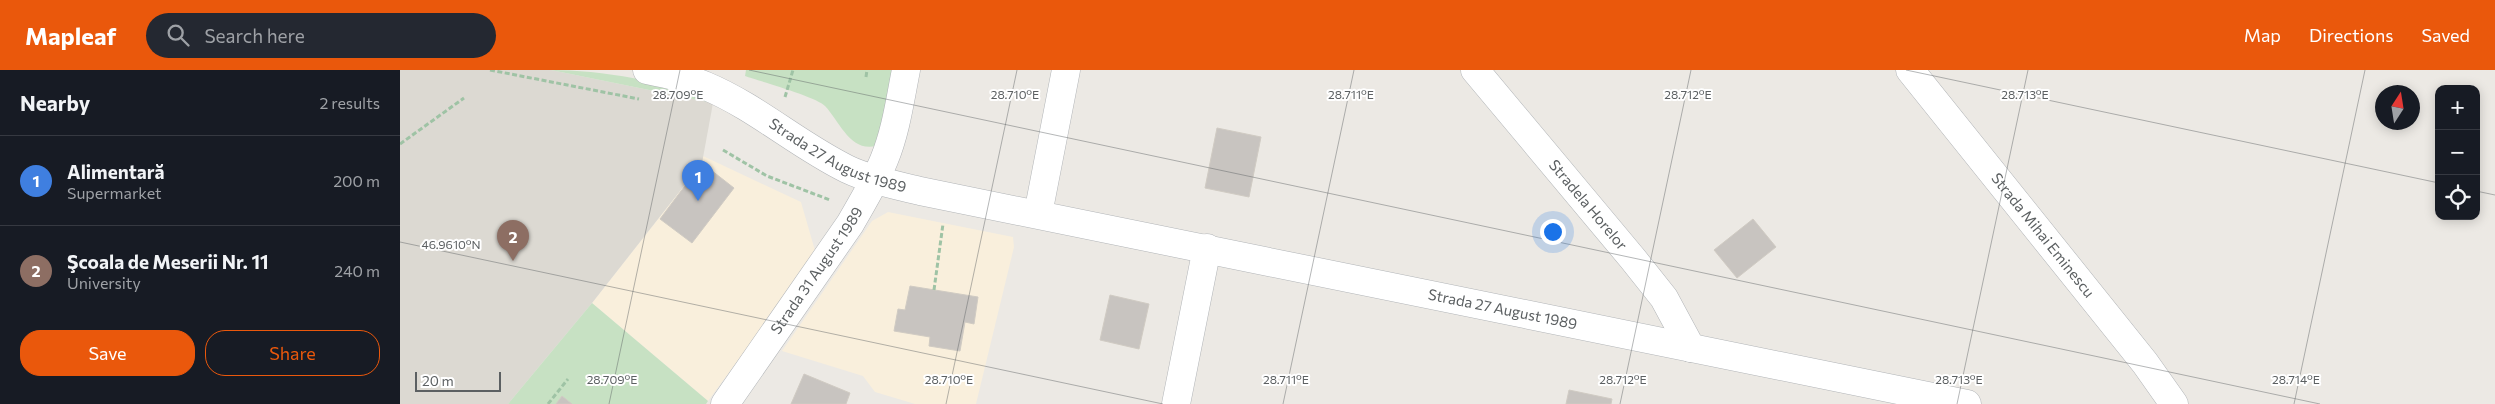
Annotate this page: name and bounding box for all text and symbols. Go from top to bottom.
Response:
search box [146,13,496,58]
text: Mapleaf [25,21,116,50]
icon: search [164,21,192,49]
text: Search here [204,24,305,47]
text: Map [2244,24,2281,46]
text: Directions [2309,24,2393,46]
text: Saved [2421,24,2470,46]
north arrow [2375,85,2420,130]
map controls [2435,85,2480,220]
button: + [2435,85,2480,130]
text: 28.709°E [653,87,703,101]
text: 28.710°E [991,87,1039,101]
text: 28.711°E [1328,87,1374,101]
text: 28.712°E [1664,87,1712,101]
text: 28.713°E [2001,87,2049,101]
text: Nearby [20,90,90,115]
text: 2 results [319,93,380,112]
street label: Strada 27 August 1989 [766,114,908,195]
button: − [2435,130,2480,175]
street label: Stradela Horelor [1546,156,1632,253]
text: Alimentară [67,160,164,183]
pin: 1 [682,160,714,201]
street label: Strada Mihai Eminescu [1988,169,2099,301]
text: 1 [32,171,40,190]
text: 200 m [333,171,380,190]
button: locate [2435,175,2480,220]
text: Supermarket [67,183,162,202]
street label: Strada 31 August 1989 [766,203,866,337]
your location [1540,219,1566,245]
pin: 2 [497,220,529,261]
text: 46.9610°N [421,237,481,251]
text: Şcoala de Meserii Nr. 11 [67,250,269,273]
text: 2 [31,261,41,280]
text: 240 m [334,261,380,280]
text: University [67,273,141,292]
street label: Strada 27 August 1989 [1427,285,1579,332]
button: Save [20,330,195,376]
button: Share [205,330,380,376]
scale bar [415,369,501,392]
text: 20 m [422,372,454,389]
text: 28.709°E [587,372,637,386]
text: 28.710°E [925,372,973,386]
text: 28.711°E [1263,372,1309,386]
text: 28.712°E [1599,372,1647,386]
text: 28.713°E [1935,372,1983,386]
text: 28.714°E [2272,372,2320,386]

